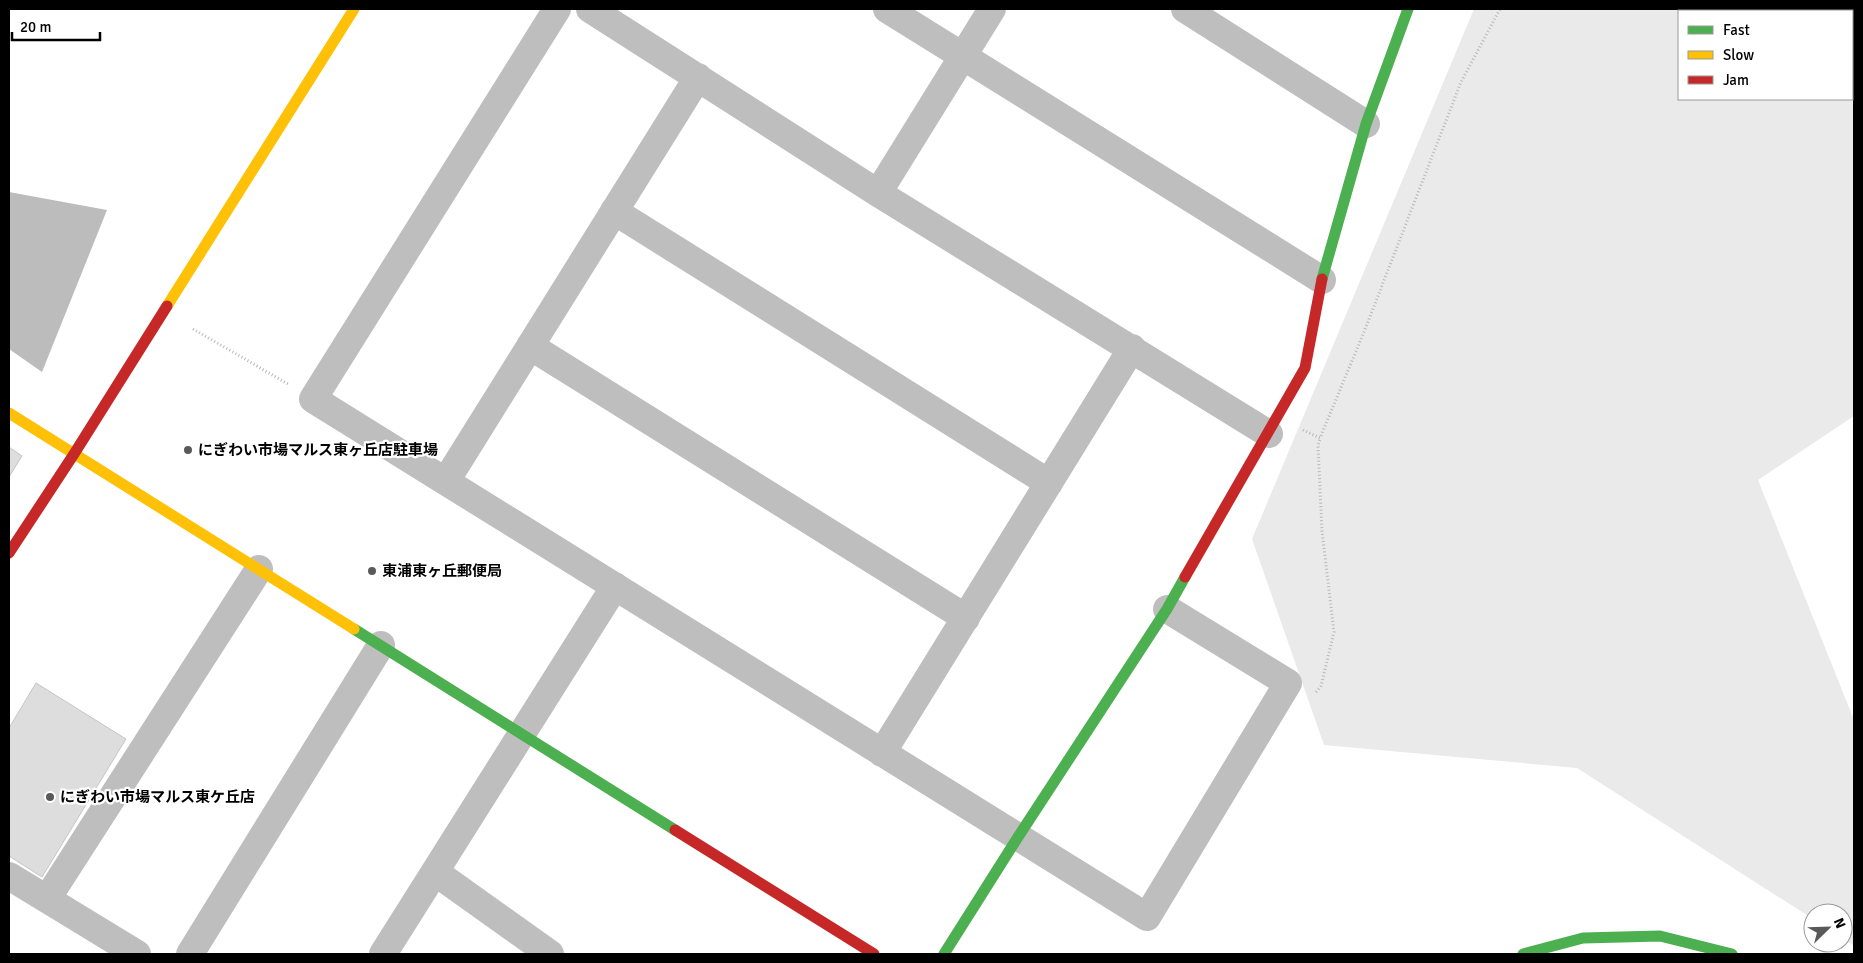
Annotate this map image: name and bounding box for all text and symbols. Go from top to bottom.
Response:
scale bar [12,10,100,42]
legend [1678,10,1853,100]
text: 20 m [20,18,51,36]
text: Fast [1723,21,1750,39]
text: Slow [1723,46,1754,64]
text: Jam [1723,71,1749,89]
place label: にぎわい市場マルス東ヶ丘店駐車場 [198,441,438,459]
marker: にぎわい市場マルス東ヶ丘店駐車場 [182,444,194,456]
place label: 東浦東ヶ丘郵便局 [382,562,502,580]
marker: 東浦東ヶ丘郵便局 [366,565,378,577]
place label: にぎわい市場マルス東ケ丘店 [60,788,255,806]
marker: にぎわい市場マルス東ケ丘店 [44,791,56,803]
north arrow [1803,903,1853,953]
text: N [1830,915,1849,931]

